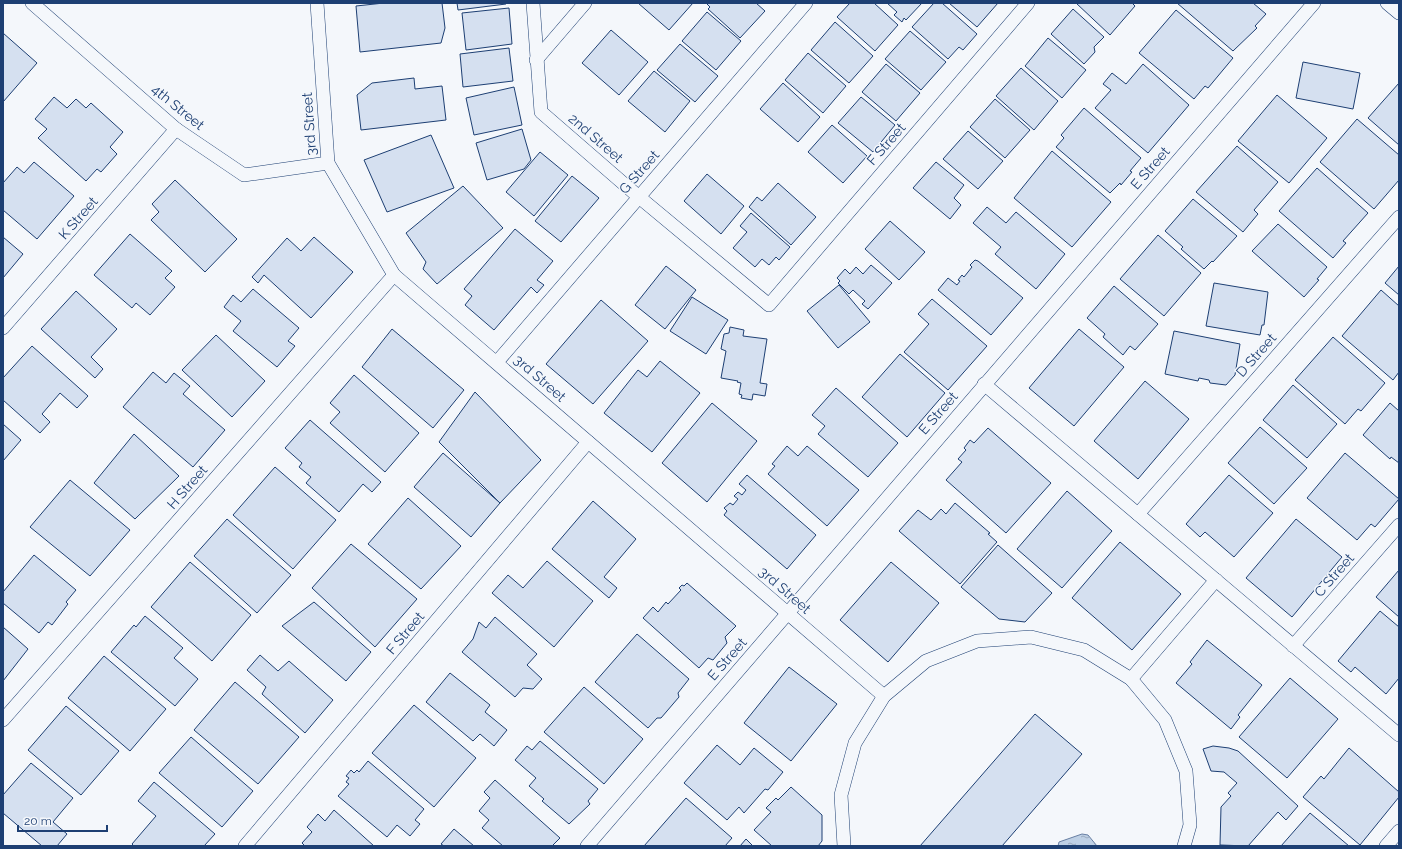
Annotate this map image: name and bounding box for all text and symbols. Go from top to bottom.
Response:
street label: 4th Street [149,81,208,133]
street label: 3rd Street [299,92,319,156]
street label: 2nd Street [566,110,627,166]
street label: F Street [863,120,909,168]
street label: E Street [1127,143,1173,192]
street label: G Street [616,147,662,197]
street label: K Street [55,193,101,243]
street label: D Street [1233,330,1279,380]
street label: 3rd Street [511,351,569,405]
street label: E Street [915,388,961,437]
street label: H Street [164,462,211,512]
street label: C Street [1311,550,1357,600]
street label: 3rd Street [756,563,814,617]
street label: F Street [383,608,427,657]
street label: E Street [704,634,750,683]
scale bar [18,807,107,833]
text: 20 m [24,814,52,828]

